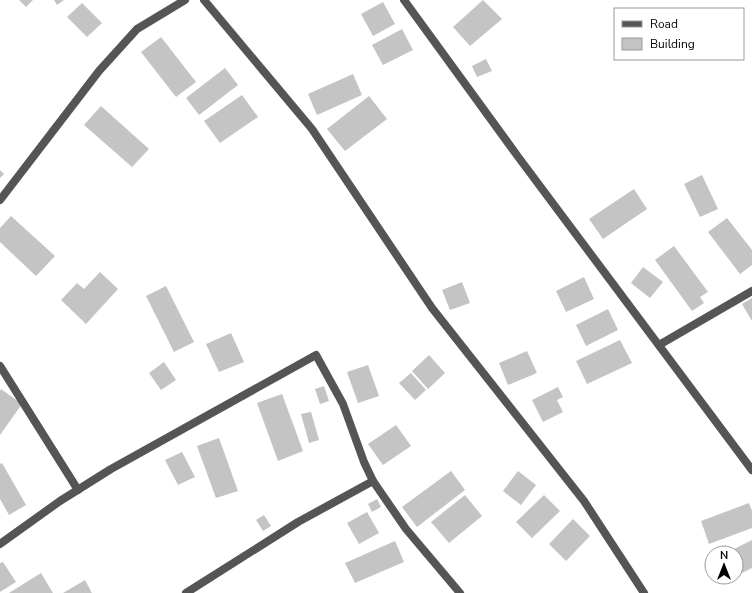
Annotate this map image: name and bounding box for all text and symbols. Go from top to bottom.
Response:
legend [614,8,744,60]
text: Road [650,16,678,32]
text: Building [650,36,695,52]
north arrow [704,545,744,585]
text: N [720,548,728,563]

